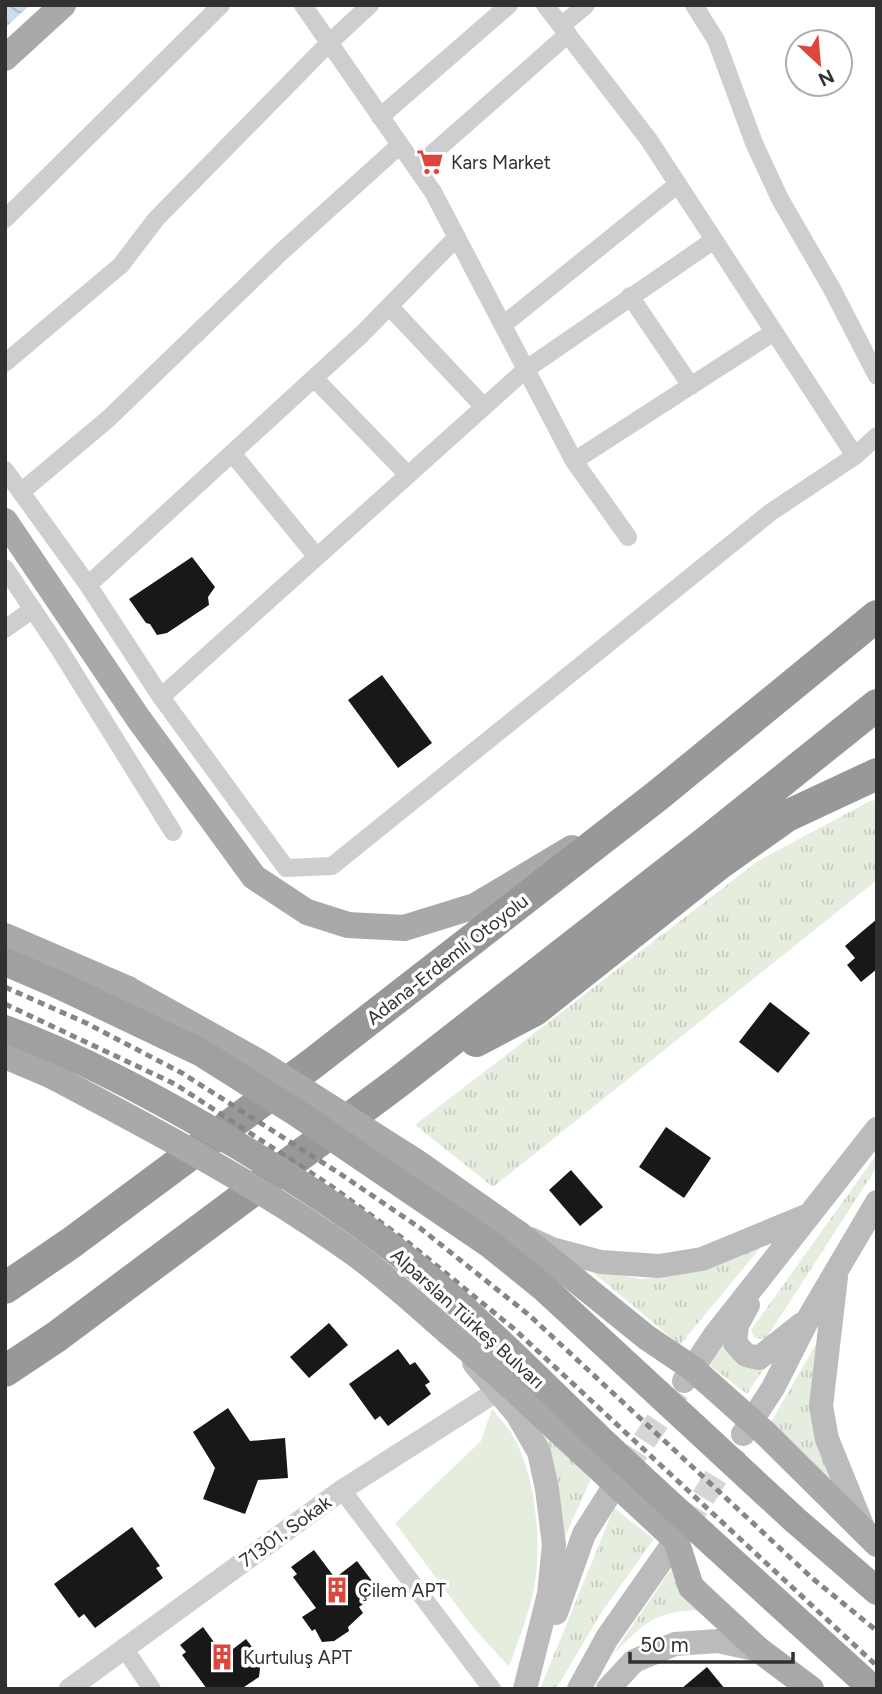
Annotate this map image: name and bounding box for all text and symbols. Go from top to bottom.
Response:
north arrow [784,28,854,98]
text: N [815,64,838,91]
supermarket icon: Kars Market [415,147,445,177]
place label: Kars Market [451,151,551,174]
street label: Adana-Erdemli Otoyolu [362,889,533,1030]
street label: Alparslan Türkeş Bulvarı [386,1243,549,1393]
street label: 71301. Sokak [235,1490,336,1572]
building icon: Çilem APT [322,1575,352,1605]
place label: Çilem APT [358,1579,446,1602]
scale bar [630,1620,793,1664]
text: 50 m [640,1632,689,1657]
building icon: Kurtuluş APT [207,1642,237,1672]
place label: Kurtuluş APT [243,1646,353,1669]

